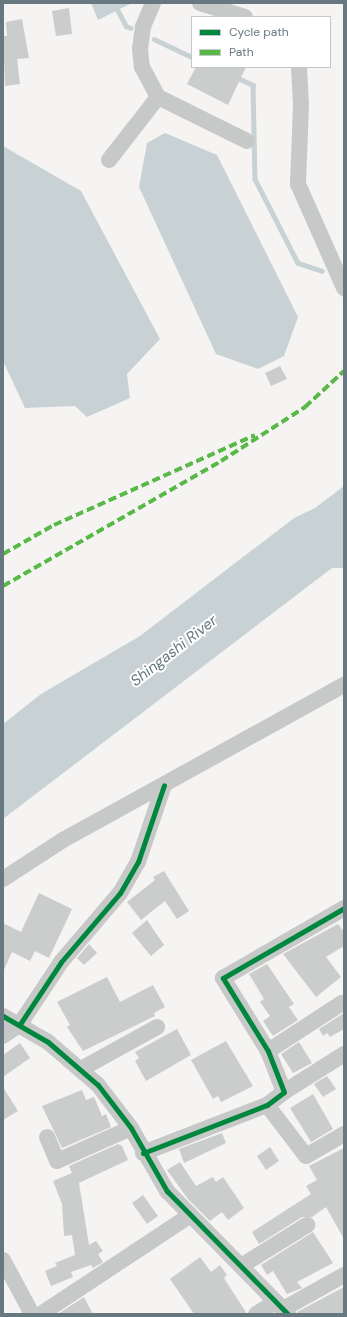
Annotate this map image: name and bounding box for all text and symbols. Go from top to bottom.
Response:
legend [191,16,331,68]
text: Cycle path [229,24,289,40]
text: Path [229,44,254,60]
water label: Shingashi River [127,612,221,690]

